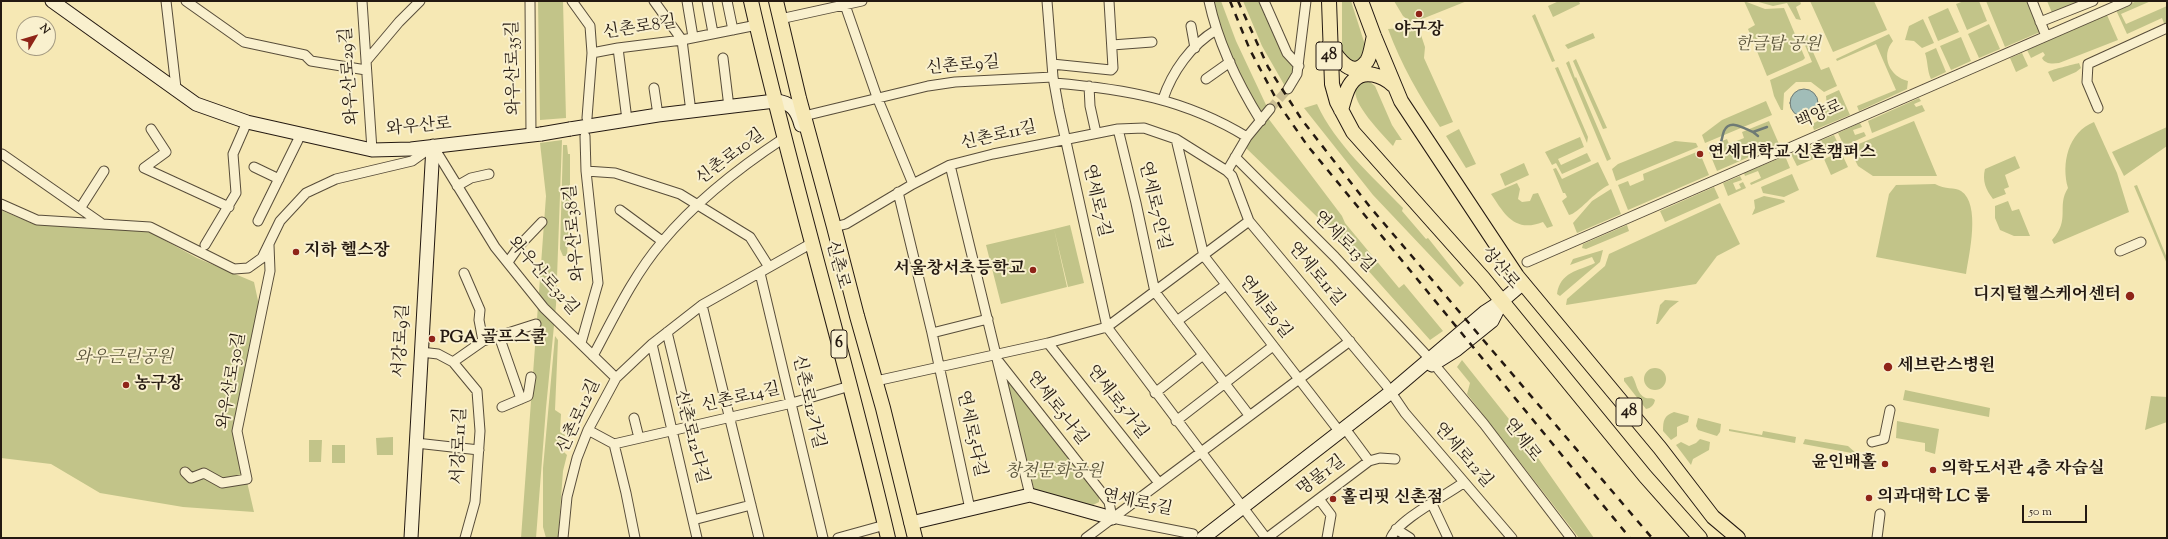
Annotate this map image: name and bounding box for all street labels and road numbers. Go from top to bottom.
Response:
street label: 신촌로8길 [602,13,678,45]
street label: 와우산로35길 [504,20,526,116]
street label: 와우산로29길 [337,26,365,126]
road number: 48 [1316,42,1342,70]
street label: 신촌로9길 [925,54,1001,80]
street label: 백양로 [1793,97,1847,135]
street label: 와우산로 [385,115,453,141]
street label: 신촌로11길 [959,118,1039,156]
street label: 신촌로10길 [693,126,769,190]
street label: 연세로7안길 [1133,160,1173,252]
street label: 연세로7길 [1077,163,1113,239]
street label: 와우산로38길 [562,184,590,282]
street label: 연세로13길 [1308,208,1378,278]
street label: 와우산로32길 [503,234,581,320]
street label: 신촌로 [820,239,852,291]
street label: 연세로11길 [1282,239,1348,311]
street label: 성산로 [1475,244,1523,294]
street label: 연세로9길 [1233,273,1295,343]
street label: 서강로9길 [391,304,415,378]
road number: 6 [831,330,847,358]
street label: 와우산로30길 [214,331,252,431]
street label: 신촌로12가길 [786,353,828,451]
street label: 연세로5가길 [1081,362,1151,444]
street label: 연세로5나길 [1021,368,1091,450]
street label: 신촌로12길 [554,377,606,457]
street label: 신촌로14길 [700,380,782,418]
street label: 신촌로12다길 [669,388,711,486]
street label: 연세로5다길 [951,389,989,479]
road number: 48 [1616,398,1642,426]
street label: 서강로11길 [449,407,473,485]
street label: 연세로 [1498,415,1544,467]
street label: 연세로12길 [1428,419,1496,493]
street label: 명물1길 [1294,452,1350,502]
street label: 연세로5길 [1100,487,1174,521]

